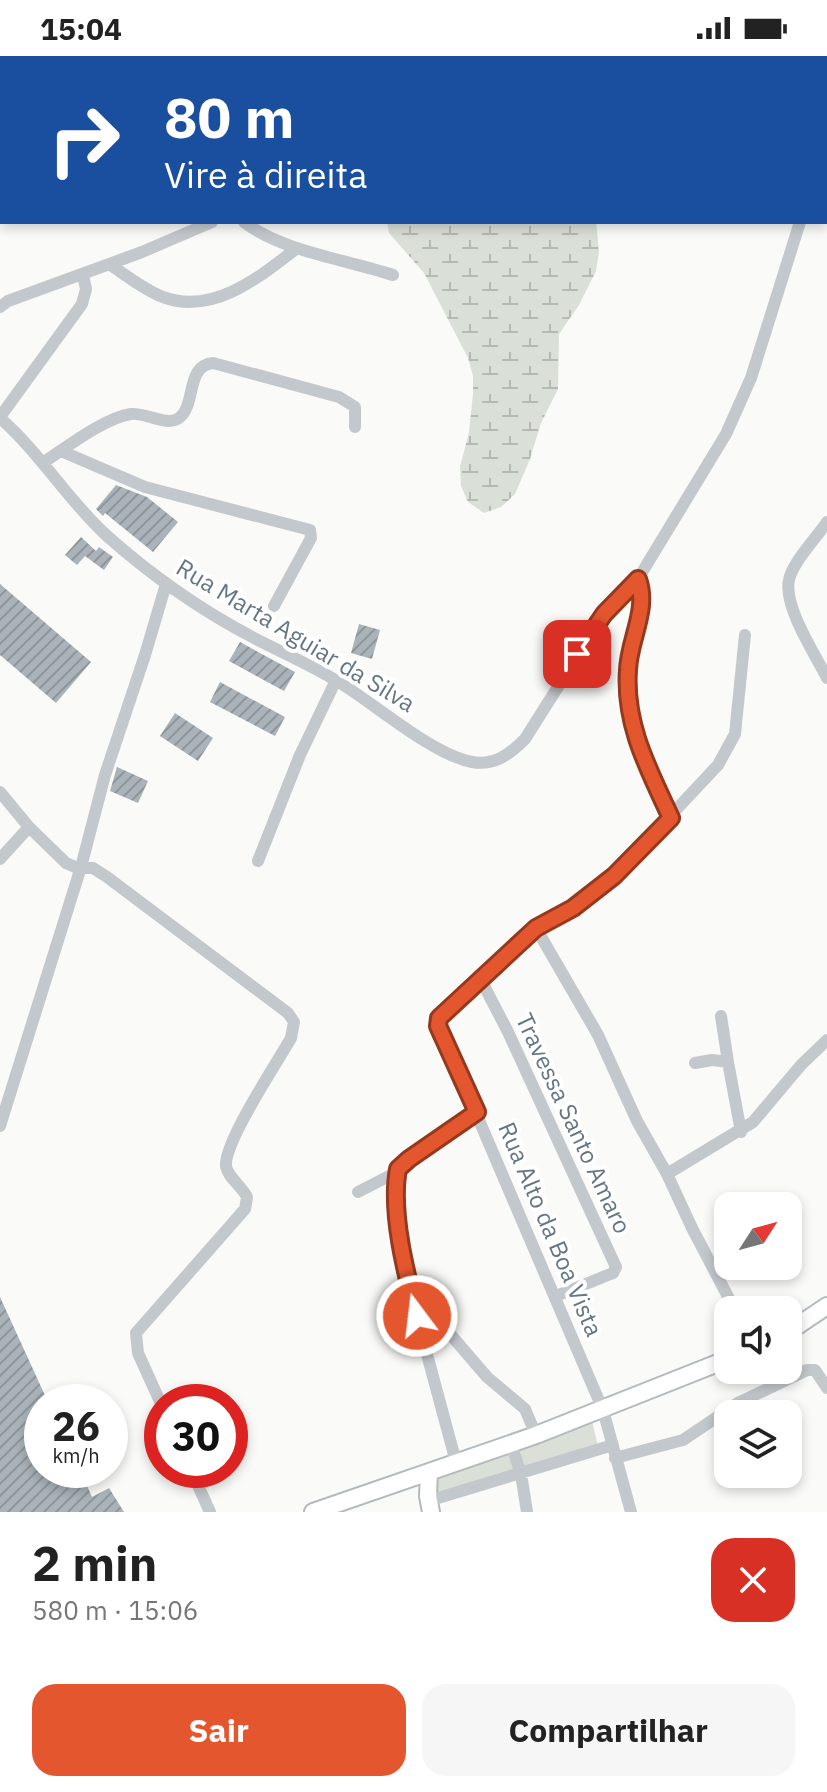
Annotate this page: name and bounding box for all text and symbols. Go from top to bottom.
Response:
text: 15:04 [40,9,122,48]
text: 80 m [164,81,294,153]
icon: right [32,88,136,192]
text: Vire à direita [164,151,367,198]
street label: Rua Marta Aguiar da Silva [171,551,422,719]
pin [543,620,611,688]
icon: arrive [555,632,599,676]
street label: Travessa Santo Amaro [509,1008,639,1238]
street label: Rua Alto da Boa Vista [491,1117,611,1341]
north arrow [714,1192,802,1280]
map controls [714,1192,802,1488]
position arrow [375,1274,459,1358]
button: sound [714,1296,802,1384]
speed limit sign: 30 [144,1384,248,1488]
text: 26 [52,1400,100,1452]
button: layers [714,1400,802,1488]
text: km/h [52,1442,100,1469]
text: 2 min [32,1532,157,1594]
button: close [711,1538,795,1622]
text: 580 m · 15:06 [32,1593,198,1627]
button: Sair [32,1684,406,1776]
button: Compartilhar [422,1684,795,1776]

